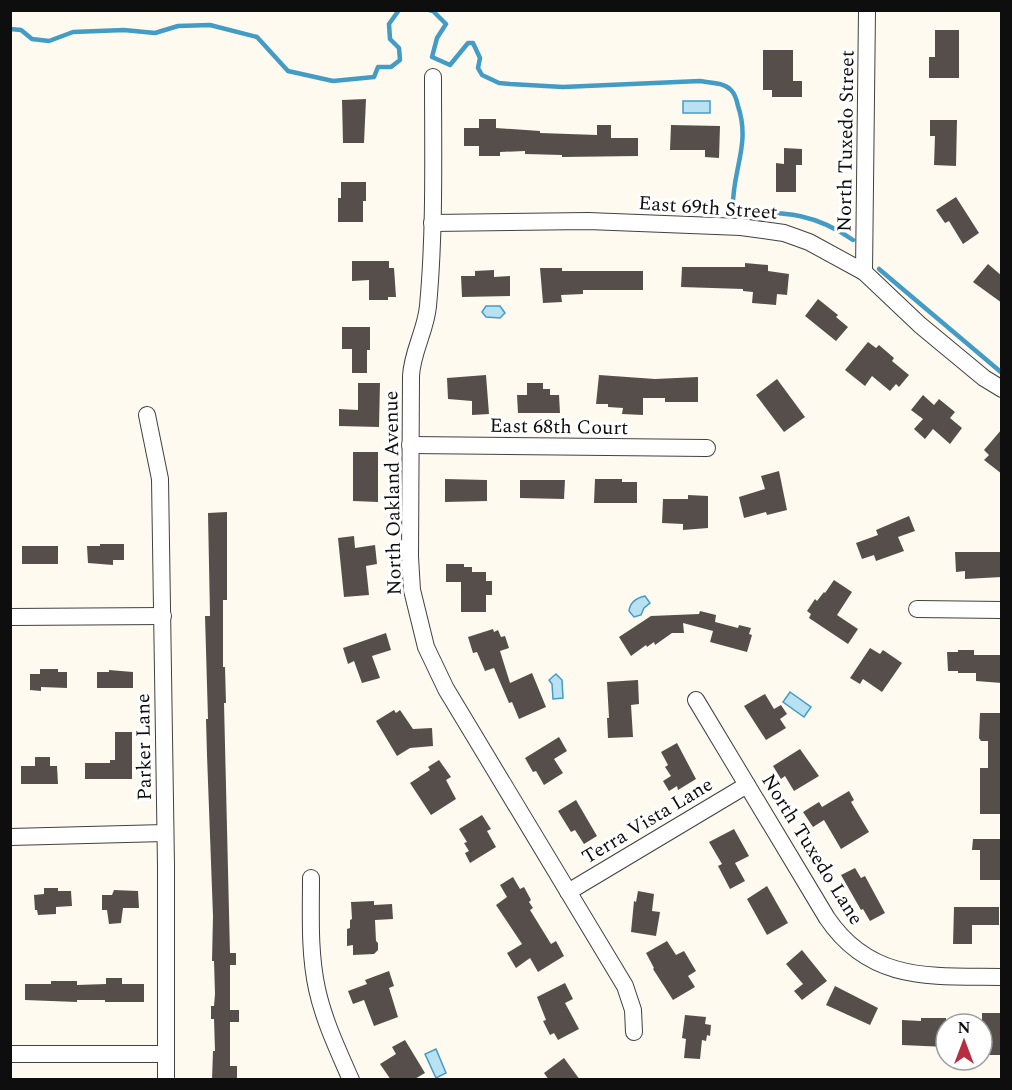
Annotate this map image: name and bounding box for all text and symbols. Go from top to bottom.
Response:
street label: North Tuxedo Street [829,50,863,232]
street label: East 69th Street [637,188,779,228]
street label: North Oakland Avenue [376,390,410,596]
street label: East 68th Court [489,411,629,443]
street label: Parker Lane [128,693,160,801]
street label: North Tuxedo Lane [754,768,871,931]
street label: Terra Vista Lane [576,770,719,872]
north arrow [934,1012,994,1072]
text: N [957,1016,971,1040]

